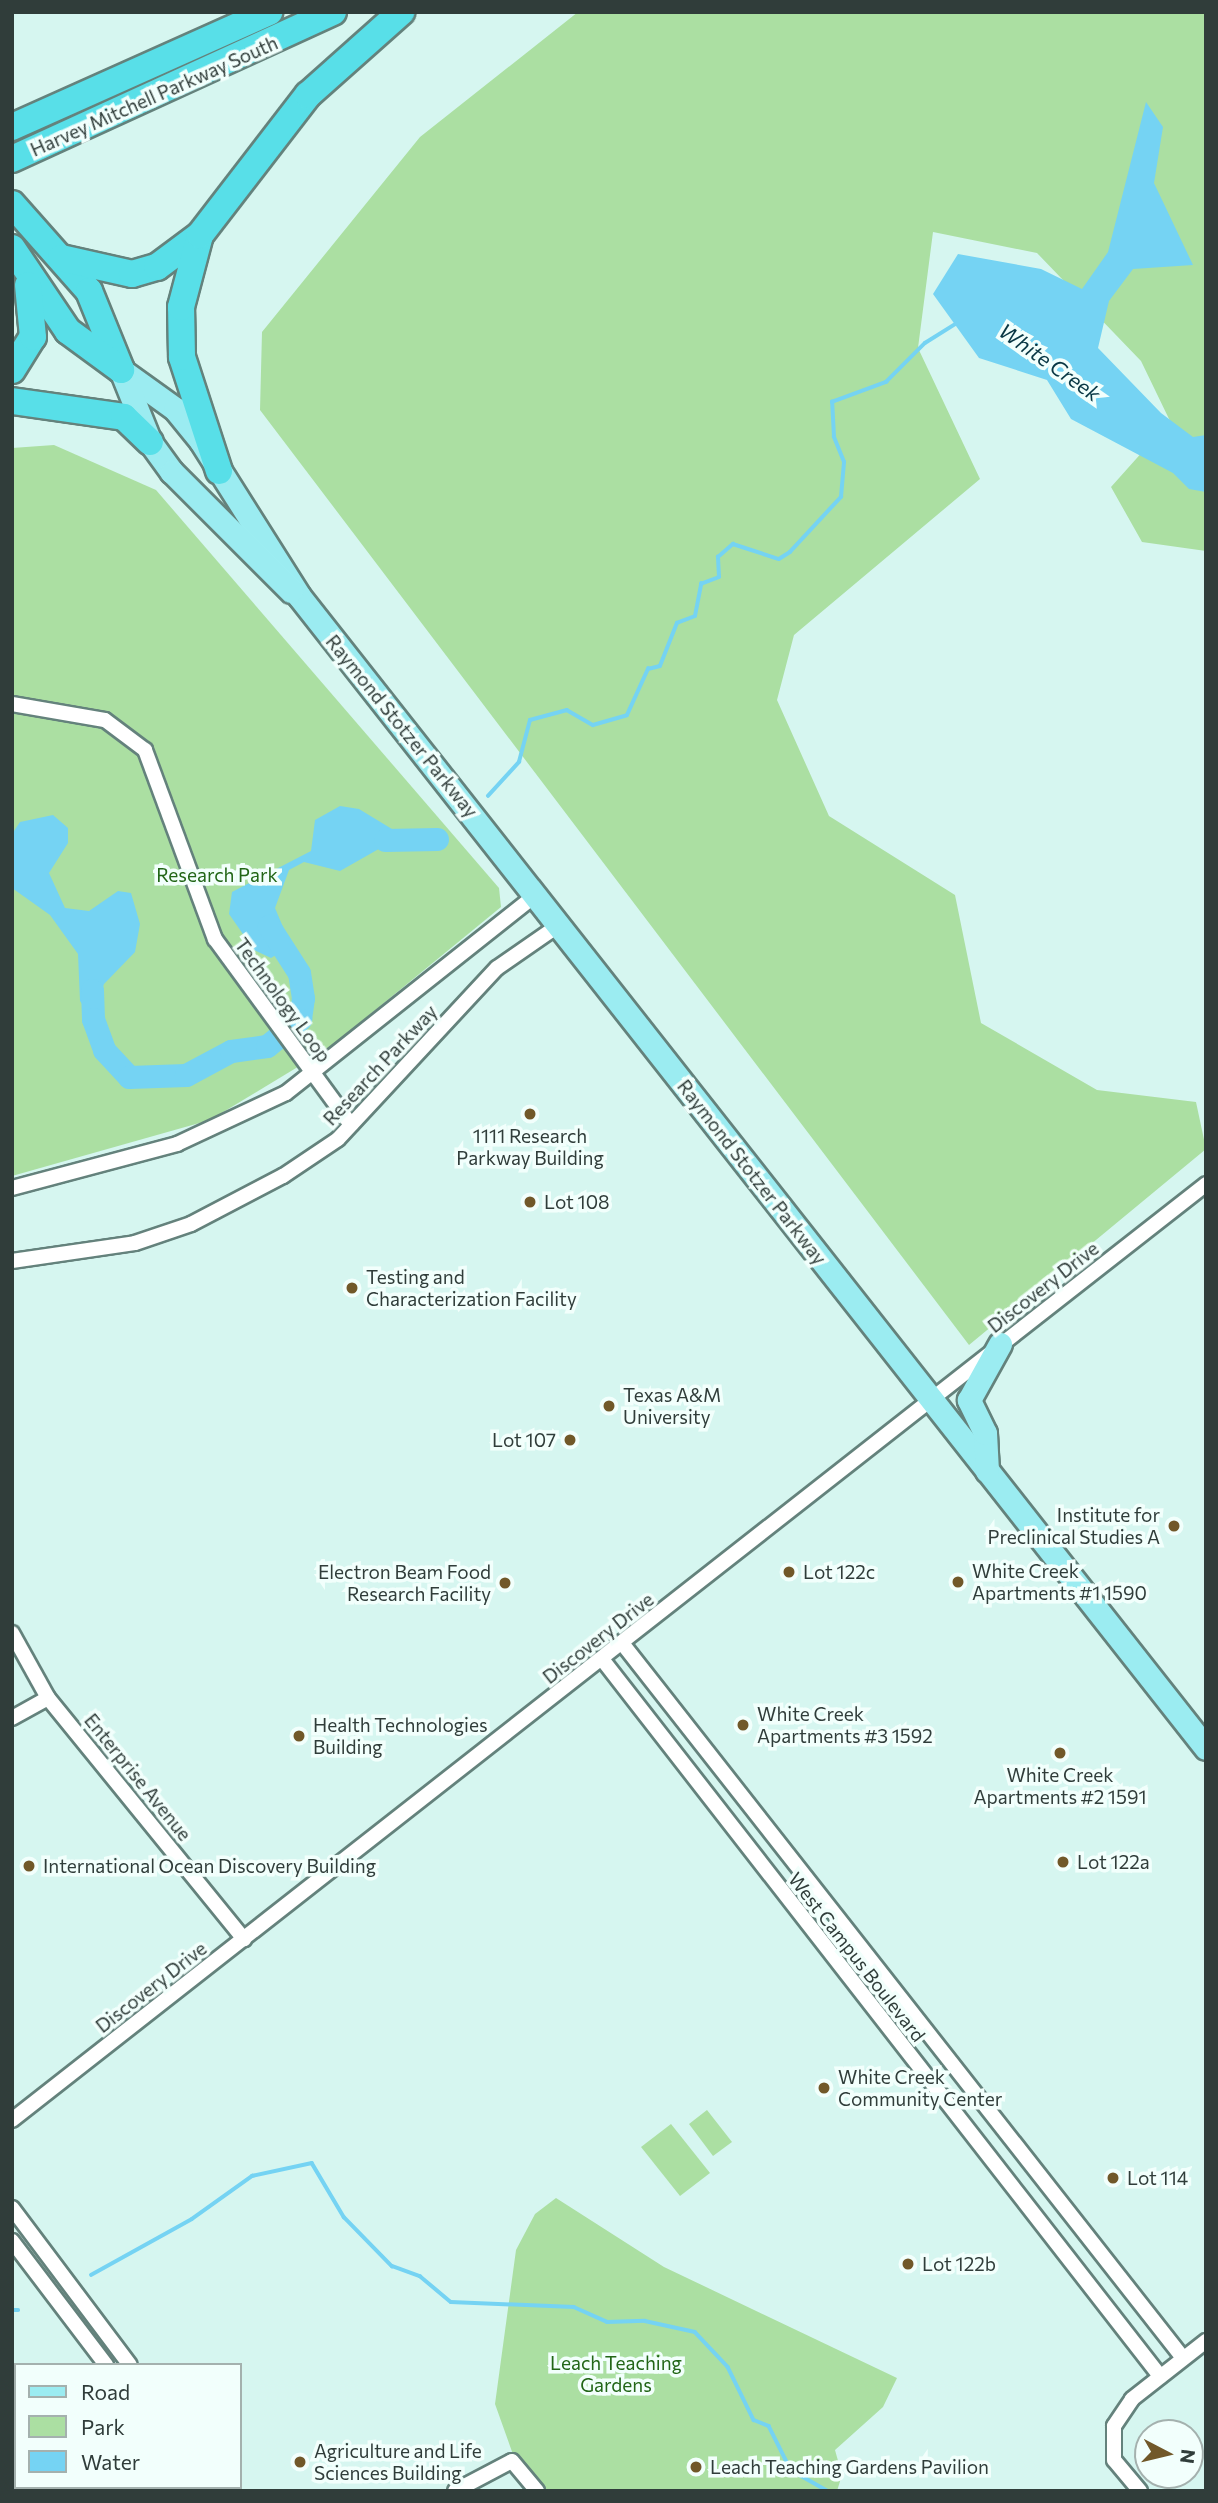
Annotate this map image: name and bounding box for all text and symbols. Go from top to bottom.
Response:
street label: Harvey Mitchell Parkway South [27,31,281,161]
water label: White Creek [994,318,1106,406]
street label: Raymond Stotzer Parkway [321,630,483,822]
park label: Research Park [156,864,278,886]
street label: Technology Loop [230,933,336,1067]
street label: Research Parkway [318,1000,442,1130]
street label: Raymond Stotzer Parkway [673,1075,831,1269]
marker: 1111 Research Parkway Building [522,1106,538,1122]
place label: 1111 Research Parkway Building [456,1125,604,1169]
place label: Lot 108 [544,1191,610,1213]
marker: Lot 108 [522,1194,538,1210]
street label: Discovery Drive [983,1237,1103,1337]
place label: Testing and Characterization Facility [366,1266,577,1310]
marker: Testing and Characterization Facility [344,1280,360,1296]
place label: Texas A&M University [623,1384,721,1428]
marker: Texas A&M University [601,1398,617,1414]
place label: Lot 107 [492,1429,556,1451]
marker: Lot 107 [562,1432,578,1448]
place label: Institute for Preclinical Studies A [987,1504,1160,1548]
marker: Institute for Preclinical Studies A [1166,1518,1182,1534]
place label: White Creek Apartments #1 1590 [972,1560,1147,1604]
place label: Electron Beam Food Research Facility [318,1561,491,1605]
place label: Lot 122c [803,1561,875,1583]
marker: Lot 122c [781,1564,797,1580]
marker: White Creek Apartments #1 1590 [950,1574,966,1590]
marker: Electron Beam Food Research Facility [497,1575,513,1591]
street label: Discovery Drive [538,1588,658,1688]
place label: White Creek Apartments #3 1592 [757,1703,933,1747]
street label: Enterprise Avenue [80,1709,196,1845]
place label: Health Technologies Building [313,1714,488,1758]
marker: White Creek Apartments #3 1592 [735,1717,751,1733]
marker: Health Technologies Building [291,1728,307,1744]
marker: White Creek Apartments #2 1591 [1052,1745,1068,1761]
place label: White Creek Apartments #2 1591 [973,1764,1147,1808]
place label: Lot 122a [1077,1851,1150,1873]
marker: Lot 122a [1055,1854,1071,1870]
place label: International Ocean Discovery Building [43,1855,376,1877]
marker: International Ocean Discovery Building [21,1858,37,1874]
street label: West Campus Boulevard [784,1868,930,2046]
street label: Discovery Drive [91,1937,211,2037]
place label: White Creek Community Center [838,2066,1002,2110]
marker: White Creek Community Center [816,2080,832,2096]
place label: Lot 114 [1127,2167,1188,2189]
marker: Lot 114 [1105,2170,1121,2186]
place label: Lot 122b [922,2253,996,2275]
marker: Lot 122b [900,2256,916,2272]
park label: Leach Teaching Gardens [550,2352,682,2396]
legend [14,2363,242,2489]
text: Road [81,2379,130,2404]
text: Park [81,2414,125,2439]
north arrow [1134,2419,1204,2489]
place label: Agriculture and Life Sciences Building [314,2440,482,2484]
text: N [1176,2448,1201,2465]
text: Water [81,2449,140,2474]
marker: Agriculture and Life Sciences Building [292,2454,308,2470]
place label: Leach Teaching Gardens Pavilion [710,2456,989,2478]
marker: Leach Teaching Gardens Pavilion [688,2459,704,2475]

